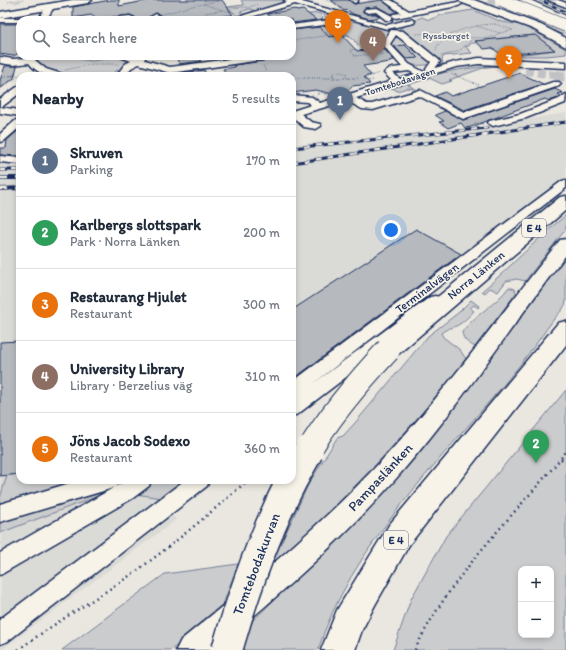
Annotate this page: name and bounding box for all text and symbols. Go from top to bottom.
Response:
pin: 5 [325,10,351,43]
search box [16,16,296,60]
icon: search [30,27,52,49]
pin: 4 [360,28,386,61]
text: Search here [62,29,137,47]
park label: Ryssberget [423,29,470,42]
pin: 3 [496,46,522,79]
street label: Tomtebodavägen [363,64,437,99]
pin: 1 [327,87,353,120]
text: Nearby [32,88,84,108]
text: 5 results [232,91,280,106]
text: Skruven [70,144,123,162]
text: 1 [42,153,48,168]
text: 170 m [246,153,280,168]
text: Parking [70,162,113,177]
text: Karlbergs slottspark [70,216,201,234]
road number: E 4 [522,219,546,237]
your location [381,220,401,240]
text: 2 [42,225,48,240]
text: 200 m [243,225,280,240]
text: Park · Norra Länken [70,234,180,249]
street label: Norra Länken [445,247,508,302]
street label: Terminalvägen [393,260,462,316]
text: Restaurang Hjulet [70,288,187,306]
text: 3 [41,297,49,312]
text: 300 m [243,297,280,312]
text: Restaurant [70,306,132,321]
text: University Library [70,360,184,378]
text: 4 [41,369,49,384]
text: 310 m [245,369,280,384]
text: Library · Berzelius väg [70,378,192,393]
pin: 2 [523,430,549,463]
text: Jöns Jacob Sodexo [70,432,190,450]
street label: Pampaslänken [344,440,416,515]
text: 5 [42,441,48,456]
text: 360 m [244,441,280,456]
text: Restaurant [70,450,132,465]
street label: Tomtebodakurvan [229,510,284,618]
road number: E 4 [384,531,408,549]
map controls [518,566,554,638]
button: + [518,566,554,602]
button: − [518,602,554,638]

